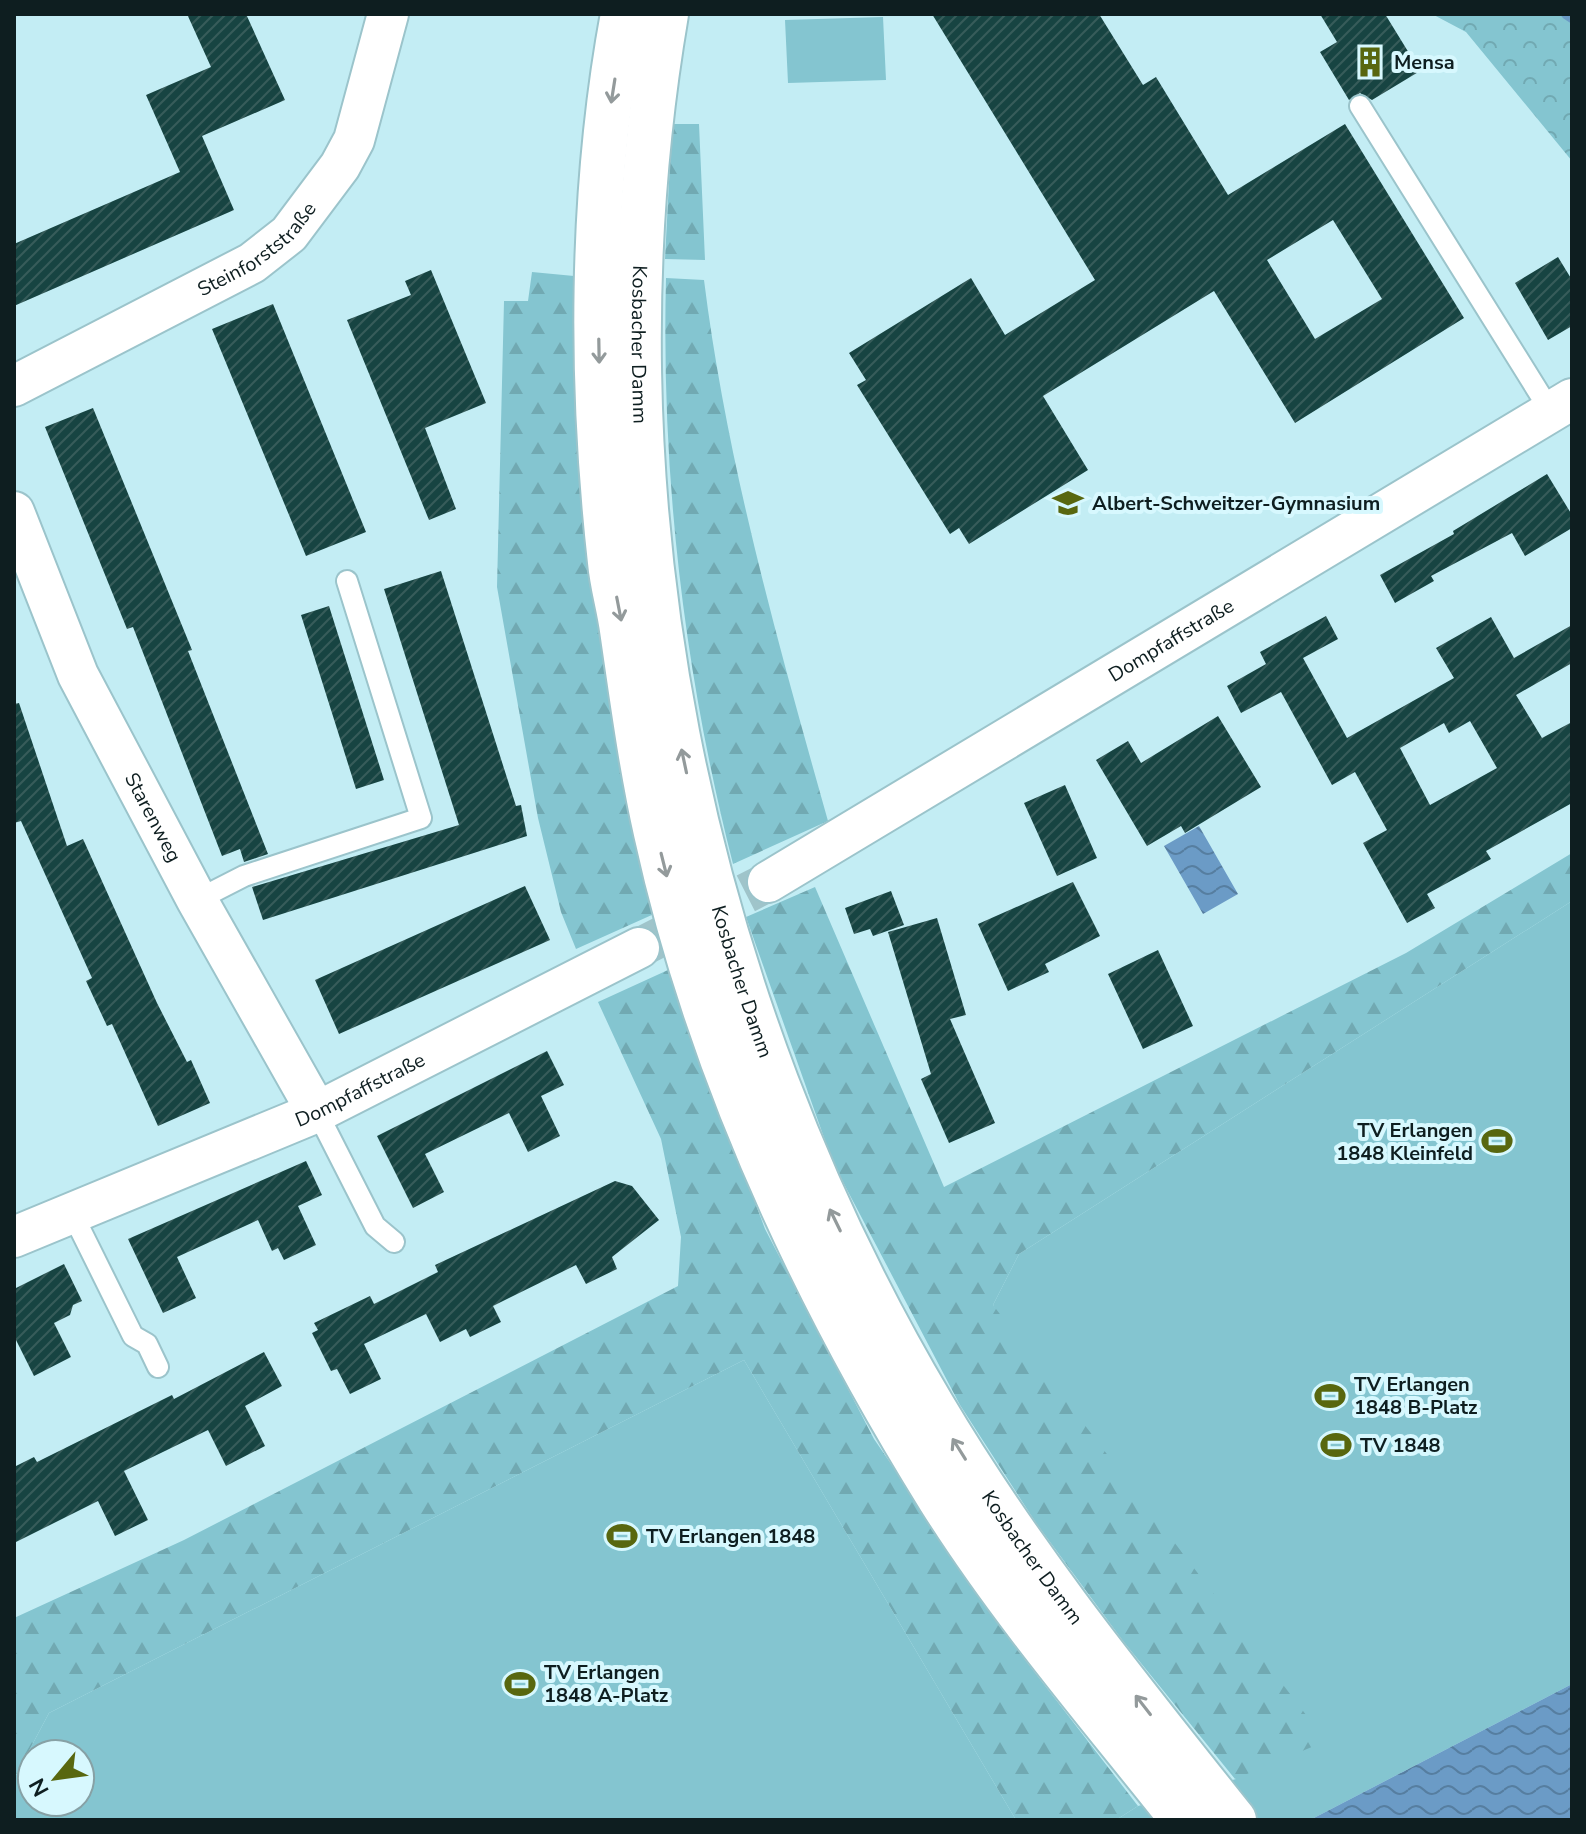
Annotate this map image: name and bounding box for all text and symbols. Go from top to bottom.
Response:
building icon: Mensa [1353,45,1387,79]
place label: Mensa [1394,49,1455,76]
one-way arrow [604,78,619,103]
street label: Steinforststraße [193,196,322,303]
street label: Kosbacher Damm [625,265,654,424]
one-way arrow [591,337,607,364]
school or university icon: Albert-Schweitzer-Gymnasium [1051,486,1085,520]
place label: Albert-Schweitzer-Gymnasium [1092,490,1380,517]
street label: Dompfaffstraße [1103,592,1239,688]
one-way arrow [612,596,627,622]
one-way arrow [676,749,691,775]
street label: Starenweg [118,768,188,867]
one-way arrow [657,852,672,878]
street label: Kosbacher Damm [705,902,780,1061]
street label: Dompfaffstraße [291,1046,429,1133]
place label: TV Erlangen 1848 Kleinfeld [1336,1117,1473,1167]
sports icon: TV Erlangen 1848 Kleinfeld [1480,1124,1514,1158]
one-way arrow [827,1209,842,1233]
place label: TV Erlangen 1848 B-Platz [1354,1371,1477,1421]
sports icon: TV Erlangen 1848 B-Platz [1313,1379,1347,1413]
sports icon: TV 1848 [1319,1428,1353,1462]
place label: TV 1848 [1360,1432,1440,1459]
one-way arrow [950,1438,967,1460]
street label: Kosbacher Damm [976,1485,1090,1630]
sports icon: TV Erlangen 1848 [605,1519,639,1553]
place label: TV Erlangen 1848 [646,1523,815,1550]
place label: TV Erlangen 1848 A-Platz [544,1659,668,1709]
sports icon: TV Erlangen 1848 A-Platz [503,1667,537,1701]
one-way arrow [1135,1695,1152,1716]
north arrow [16,1738,96,1818]
text: N [22,1773,56,1802]

